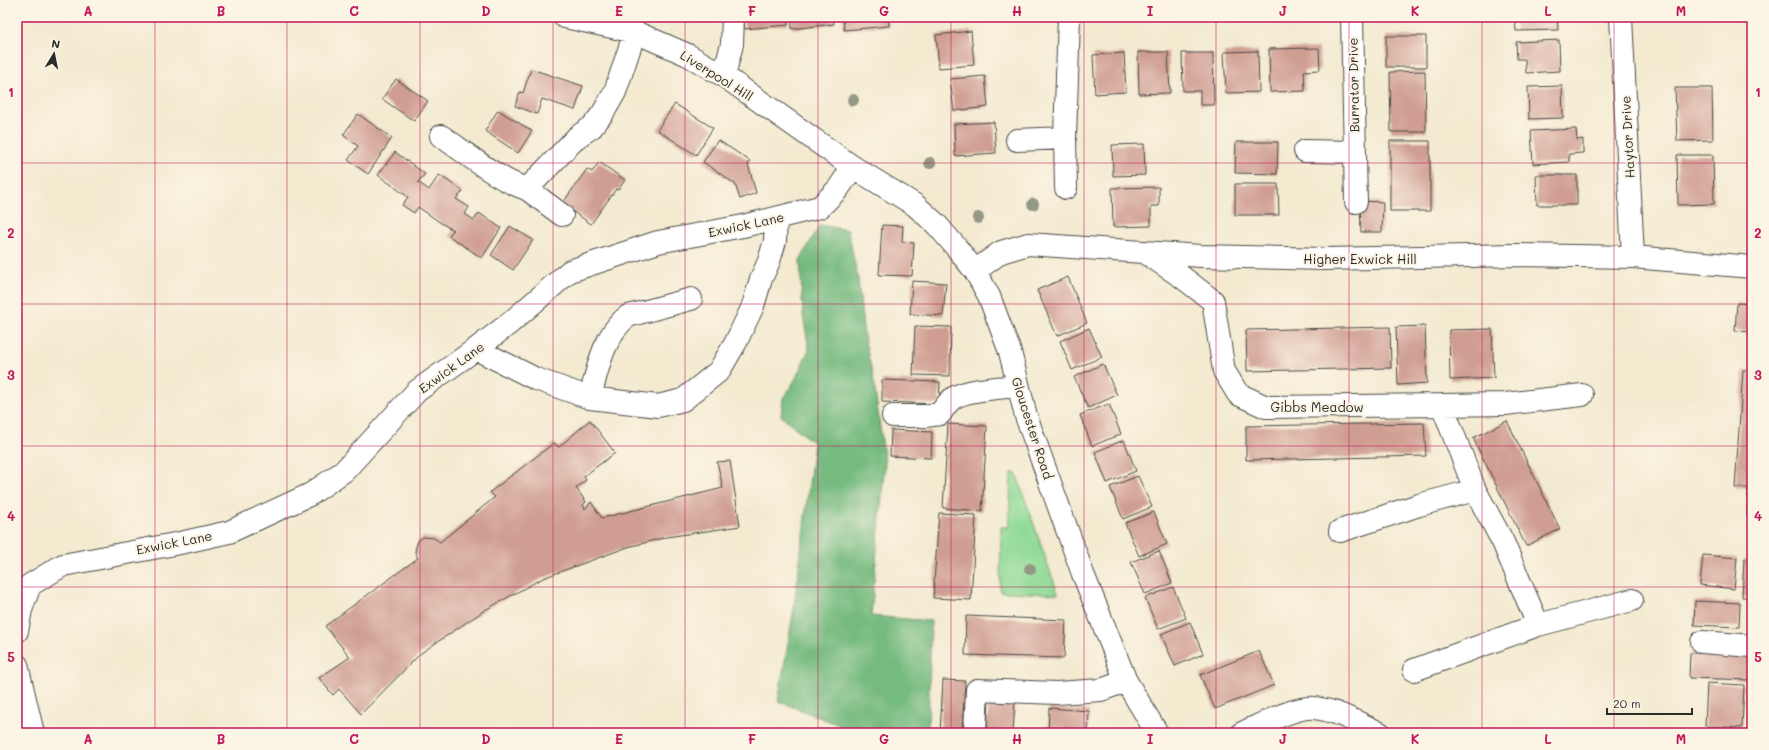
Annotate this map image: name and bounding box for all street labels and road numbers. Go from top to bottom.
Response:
street label: Burrator Drive [1344,37,1362,133]
street label: Liverpool Hill [677,46,757,104]
street label: Haytor Drive [1616,95,1638,179]
street label: Exwick Lane [707,208,785,240]
street label: Higher Exwick Hill [1303,250,1417,267]
street label: Exwick Lane [415,337,487,397]
street label: Gloucester Road [1008,375,1058,481]
street label: Gibbs Meadow [1270,398,1364,415]
street label: Exwick Lane [135,526,213,558]

